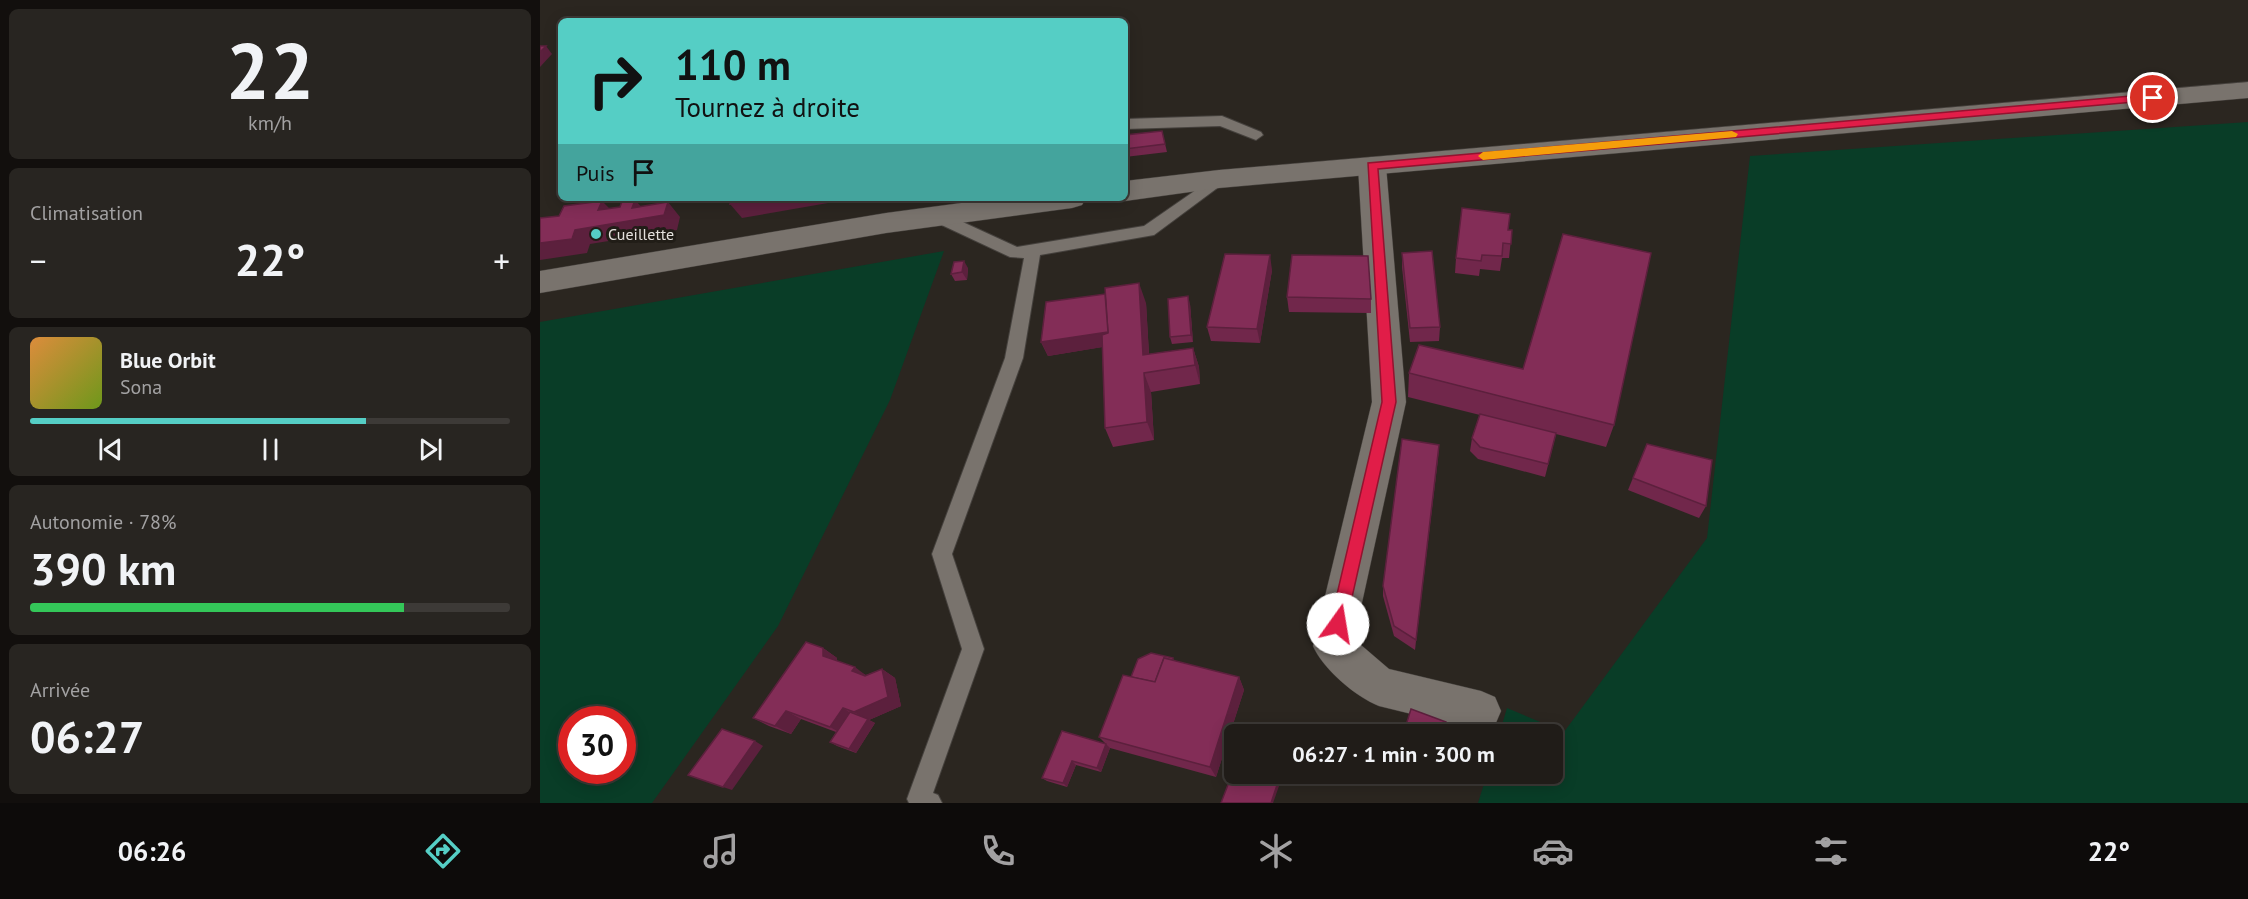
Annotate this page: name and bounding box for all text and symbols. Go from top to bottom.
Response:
text: 22 [226,20,314,121]
text: 110 m [675,37,791,92]
icon: right [576,42,654,120]
pin [2127,72,2178,123]
icon: arrive [2136,81,2169,114]
text: Tournez à droite [675,90,860,124]
text: km/h [248,110,292,136]
icon: arrive [627,156,660,189]
text: Puis [576,159,615,187]
text: Climatisation [30,200,143,226]
place label: Cueillette [608,224,674,244]
marker: Cueillette [589,227,603,241]
text: 22° [235,230,305,288]
text: − [30,239,47,282]
text: + [493,239,510,282]
text: Blue Orbit [120,346,216,374]
text: Sona [120,374,162,400]
icon: previous [94,433,127,466]
icon: pause [254,433,287,466]
icon: next [414,433,447,466]
text: Autonomie · 78% [30,509,176,535]
text: 390 km [30,539,176,597]
position arrow [1306,592,1370,656]
text: Arrivée [30,677,90,703]
speed limit sign: 30 [558,706,636,784]
text: 06:27 [30,707,144,765]
text: 06:27 · 1 min · 300 m [1292,740,1495,768]
icon: directions [422,830,464,872]
icon: music [700,830,742,872]
icon: phone [977,830,1019,872]
icon: climate [1255,830,1297,872]
icon: car [1532,830,1574,872]
icon: filters [1810,830,1852,872]
text: 06:26 [118,834,186,868]
text: 22° [2088,834,2130,868]

